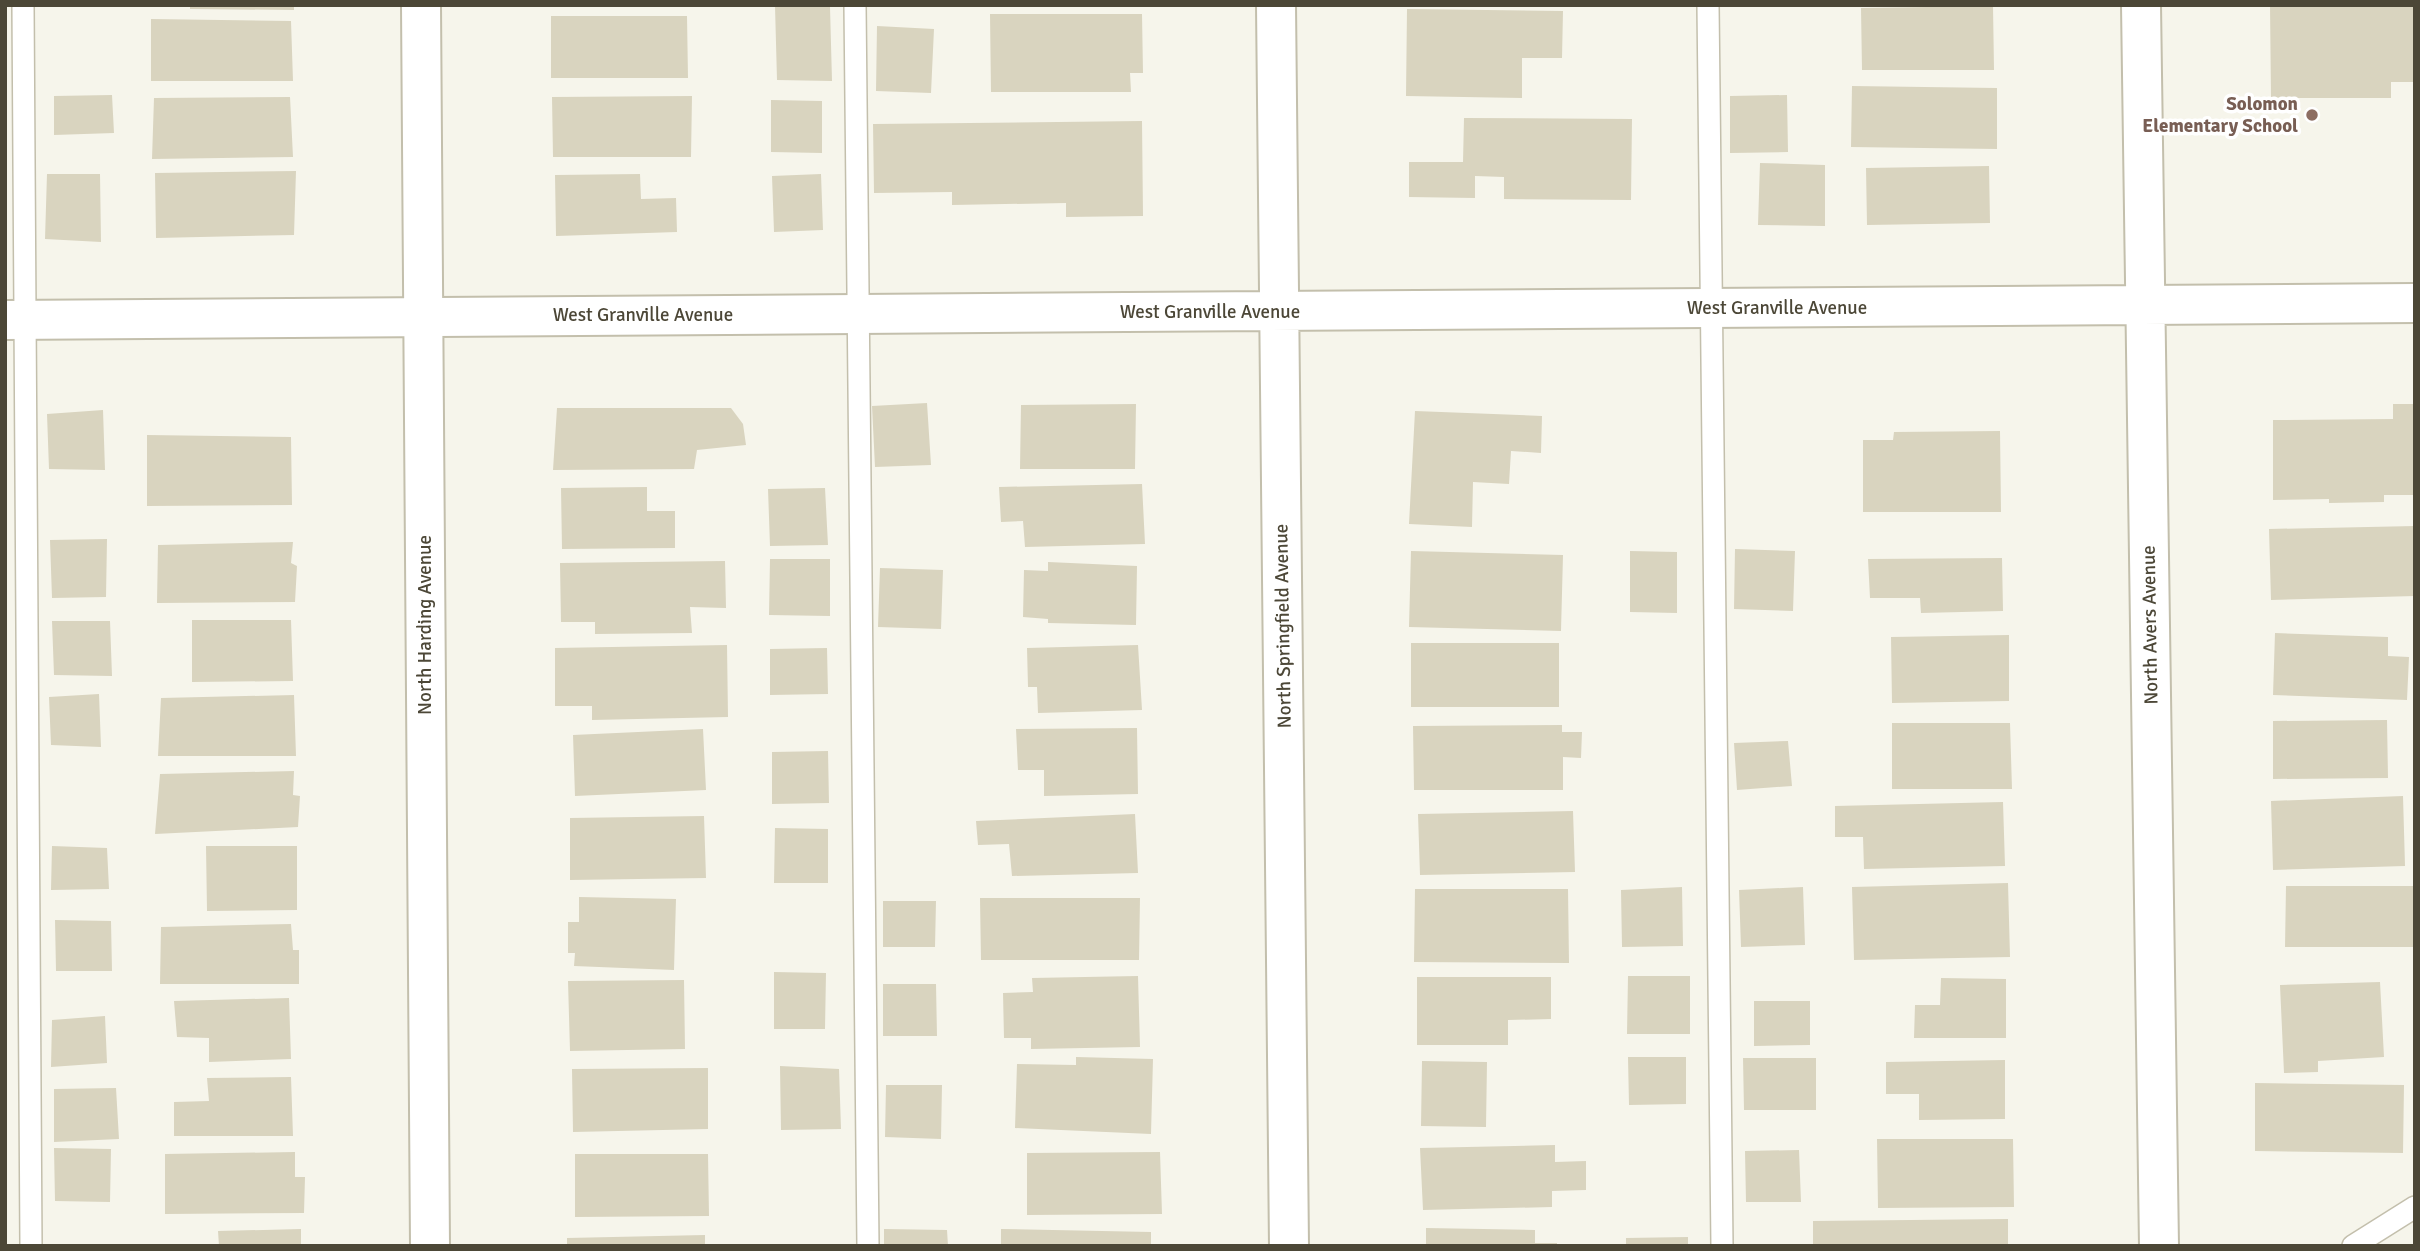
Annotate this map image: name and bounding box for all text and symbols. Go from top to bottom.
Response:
place label: Solomon Elementary School [2142,92,2298,138]
marker: Solomon Elementary School [2304,107,2320,123]
street label: West Granville Avenue [1687,296,1867,320]
street label: West Granville Avenue [1120,300,1300,324]
street label: West Granville Avenue [553,303,733,327]
street label: North Springfield Avenue [1269,524,1297,728]
street label: North Harding Avenue [413,535,437,715]
street label: North Avers Avenue [2137,545,2163,705]

